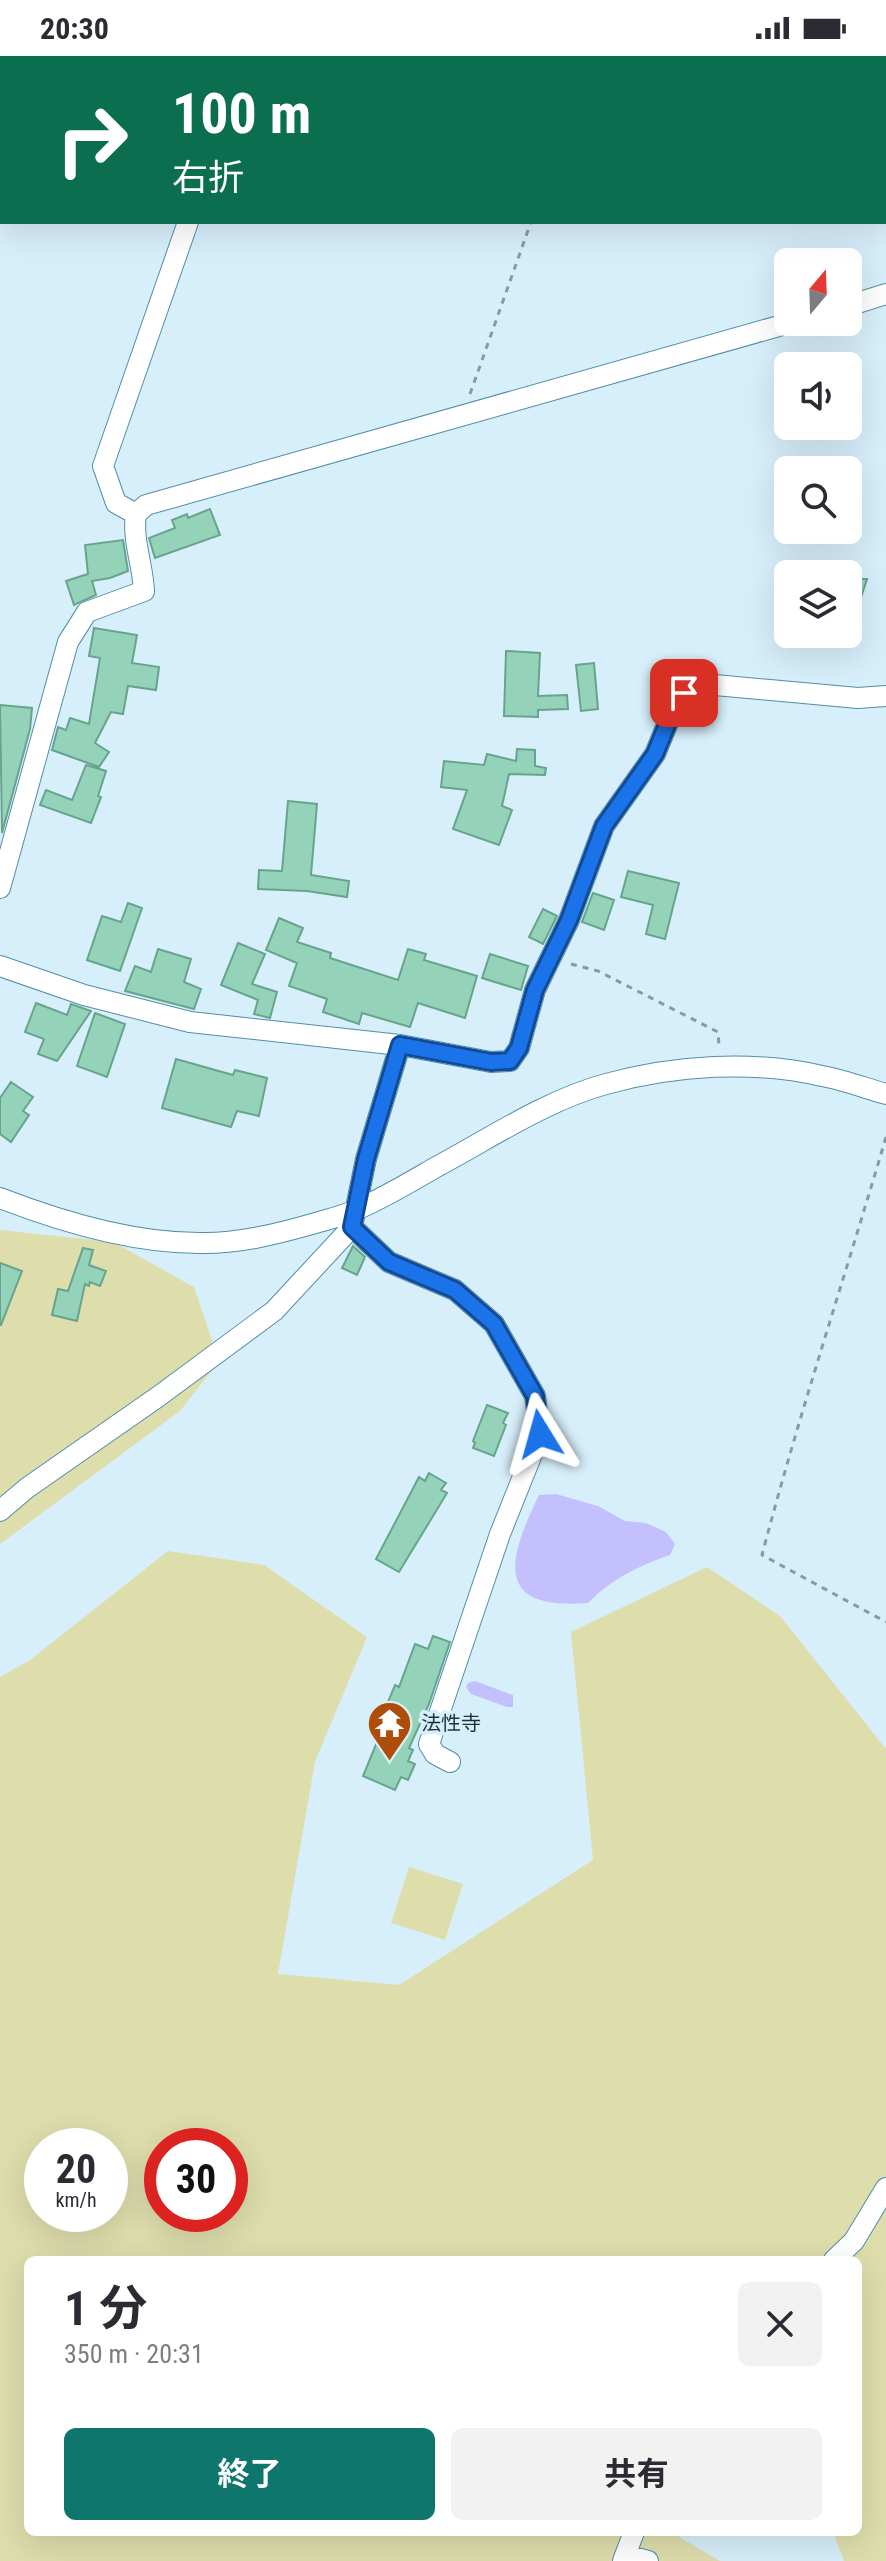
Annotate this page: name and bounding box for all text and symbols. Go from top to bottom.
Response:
text: 20:30 [40,11,109,46]
text: 100 m [172,81,311,147]
icon: right [40,88,144,192]
text: 右折 [172,157,244,199]
north arrow [774,248,862,336]
map controls [774,248,862,648]
button: sound [774,352,862,440]
button: search [774,456,862,544]
button: layers [774,560,862,648]
pin [650,659,718,727]
icon: arrive [662,671,706,715]
position arrow [498,1392,582,1476]
temple icon: 法性寺 [366,1699,414,1762]
place label: 法性寺 [421,1711,481,1735]
speed limit sign: 30 [144,2128,248,2232]
text: 20 [56,2146,96,2193]
text: km/h [55,2188,97,2212]
text: 1 分 [64,2280,147,2337]
button: close [738,2282,822,2366]
text: 350 m · 20:31 [64,2339,204,2369]
button: 終了 [64,2428,435,2520]
button: 共有 [451,2428,822,2520]

